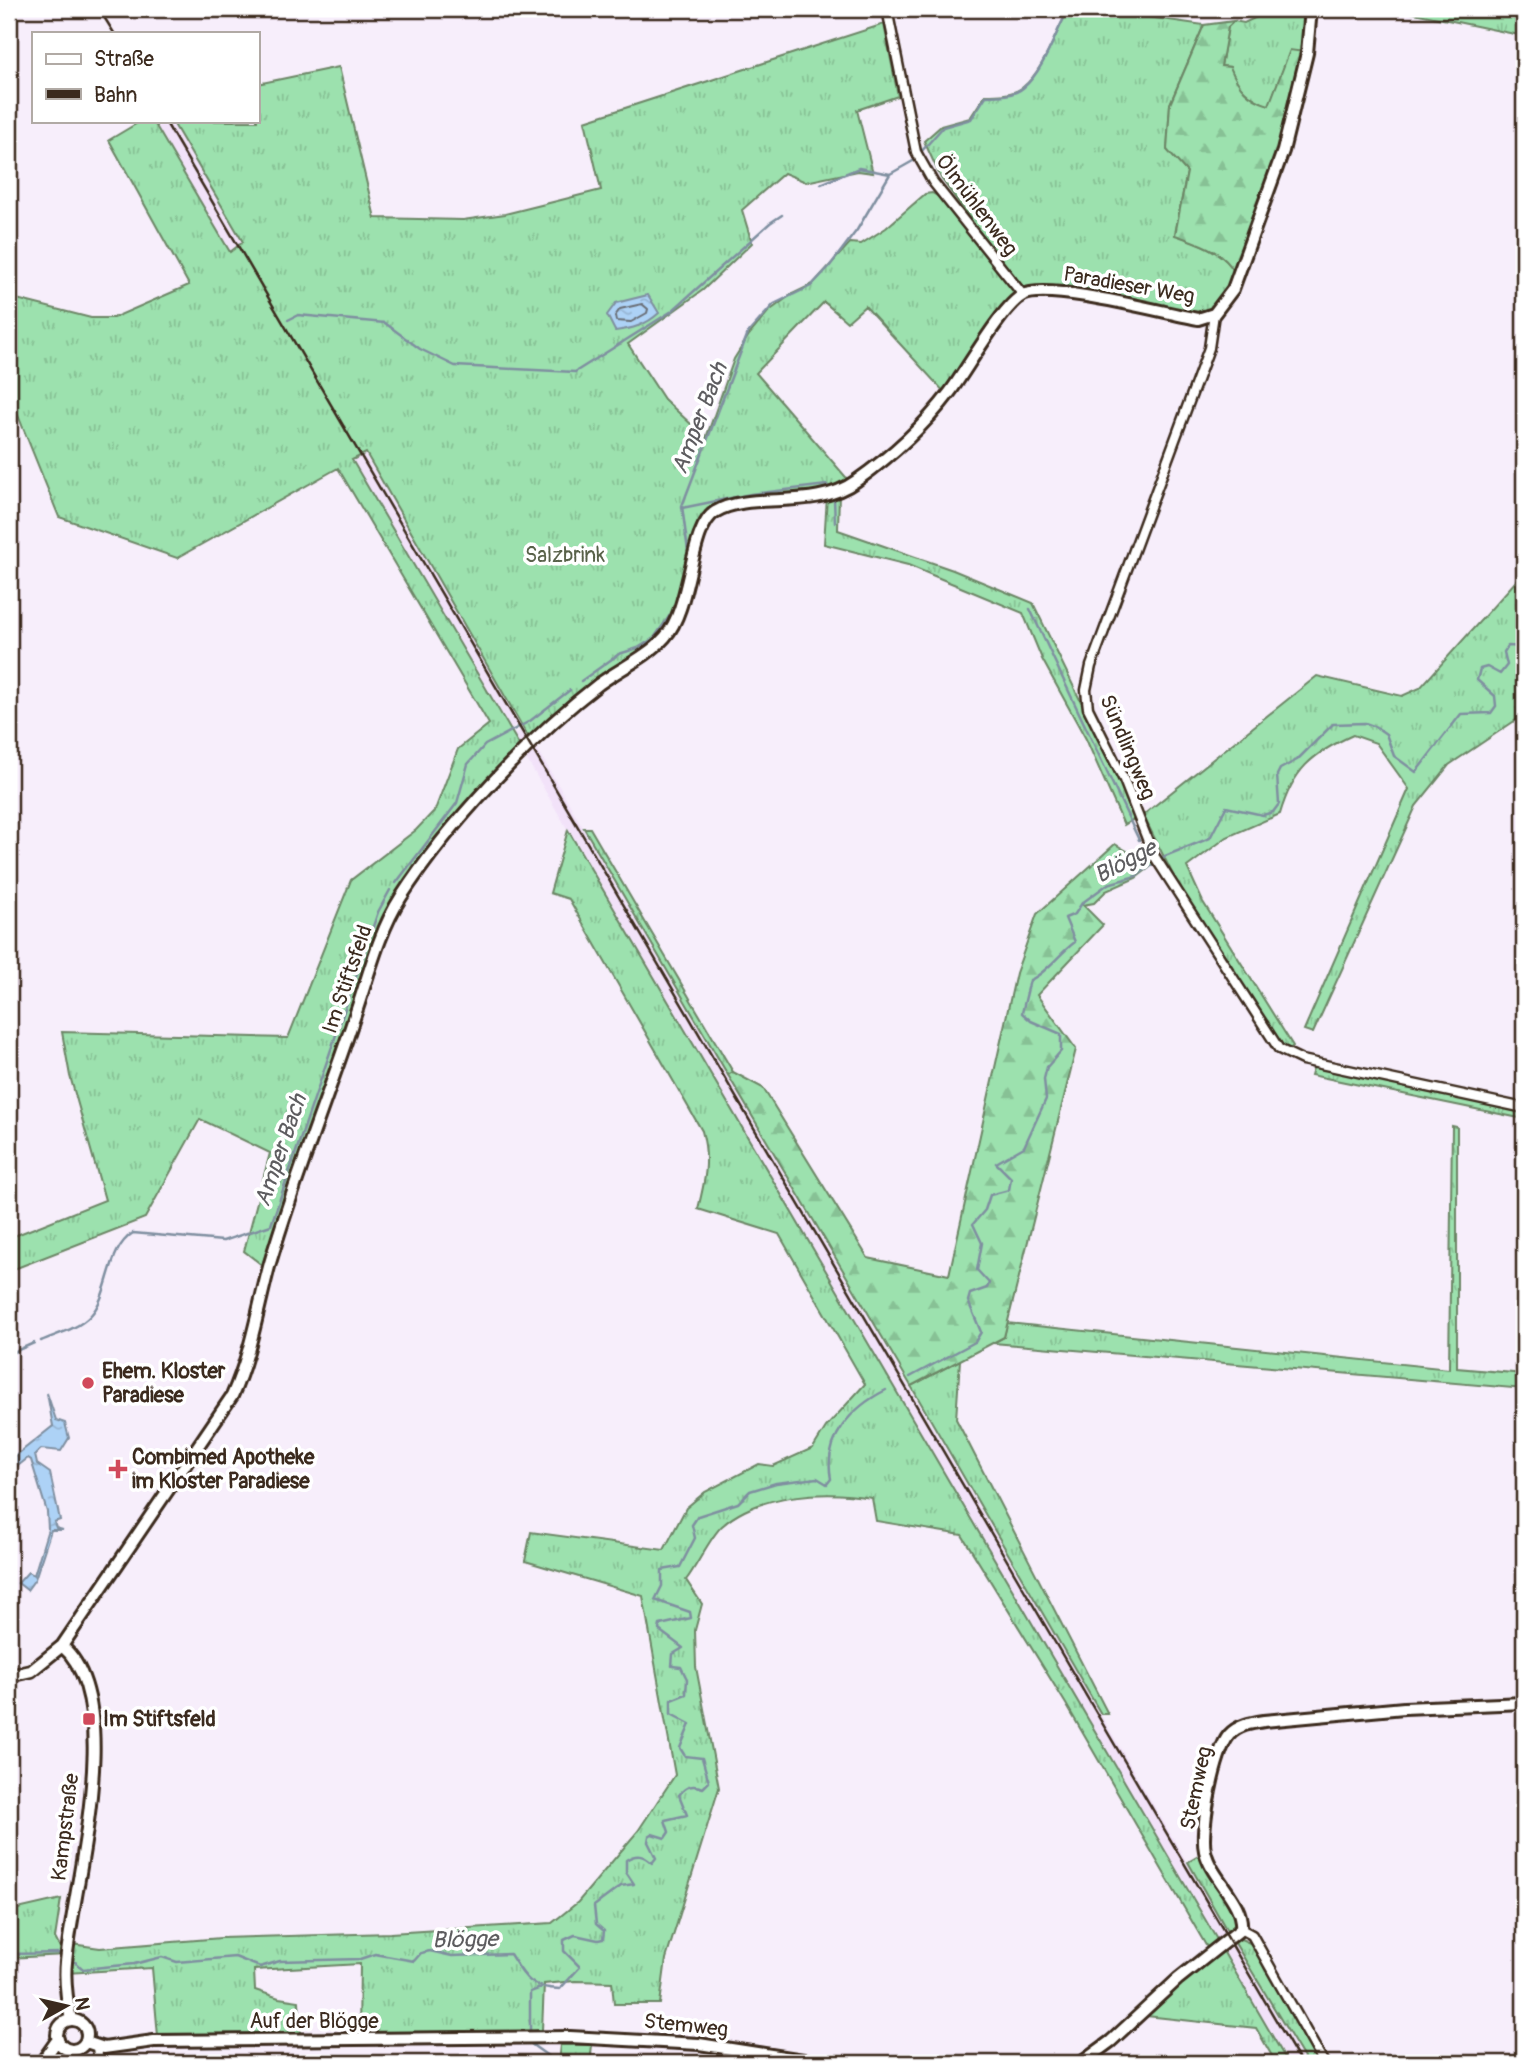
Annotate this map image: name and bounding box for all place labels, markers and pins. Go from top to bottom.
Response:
place label: Ehem. Kloster Paradiese [102,1358,226,1409]
marker: Ehem. Kloster Paradiese [80,1375,96,1391]
place label: Combimed Apotheke im Kloster Paradiese [132,1444,315,1495]
marker: Combimed Apotheke im Kloster Paradiese [110,1461,126,1477]
place label: Im Stiftsfeld [103,1706,216,1733]
marker: Im Stiftsfeld [81,1711,97,1727]

